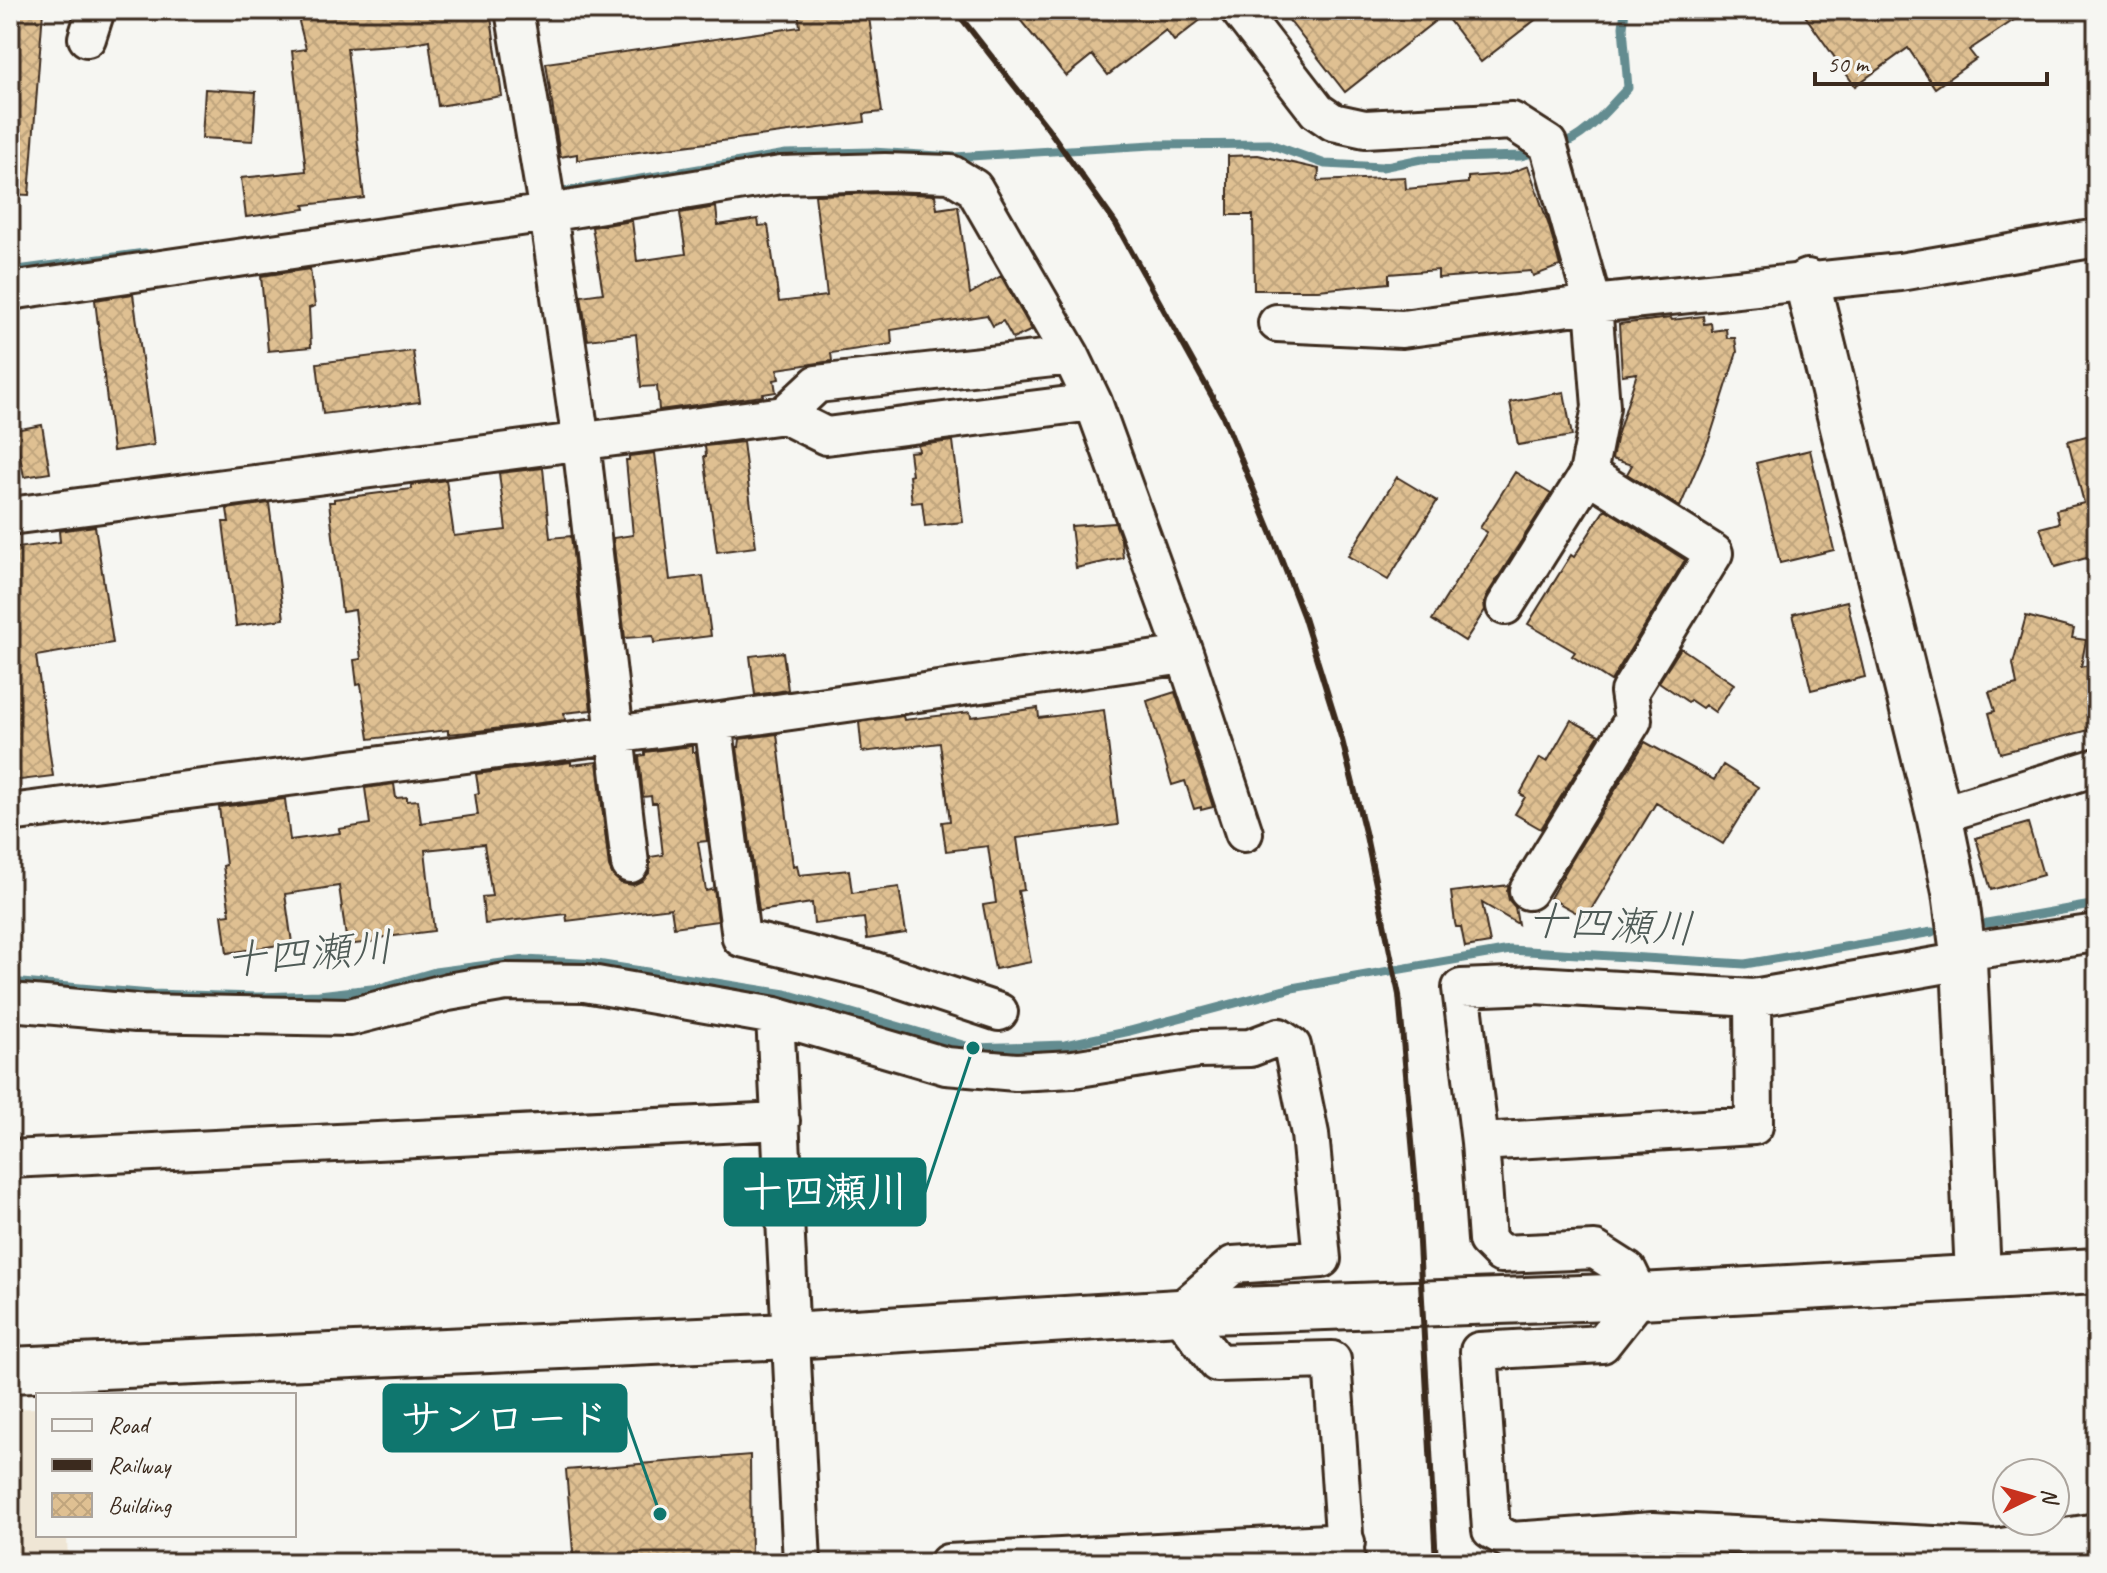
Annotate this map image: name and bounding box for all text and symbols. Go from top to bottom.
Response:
scale bar [1815,36,2047,86]
text: 50 m [1827,49,1870,79]
water label: 十四瀬川 [1525,894,1695,956]
water label: 十四瀬川 [223,920,395,988]
callout: 十四瀬川 [725,1159,925,1225]
text: 十四瀬川 [741,1166,909,1219]
callout: サンロード [384,1385,626,1451]
legend [36,1393,296,1537]
text: サンロード [400,1393,610,1446]
text: Road [108,1410,152,1440]
text: Railway [108,1450,172,1480]
north arrow [1991,1457,2071,1537]
text: N [2035,1487,2065,1507]
text: Building [108,1490,173,1520]

